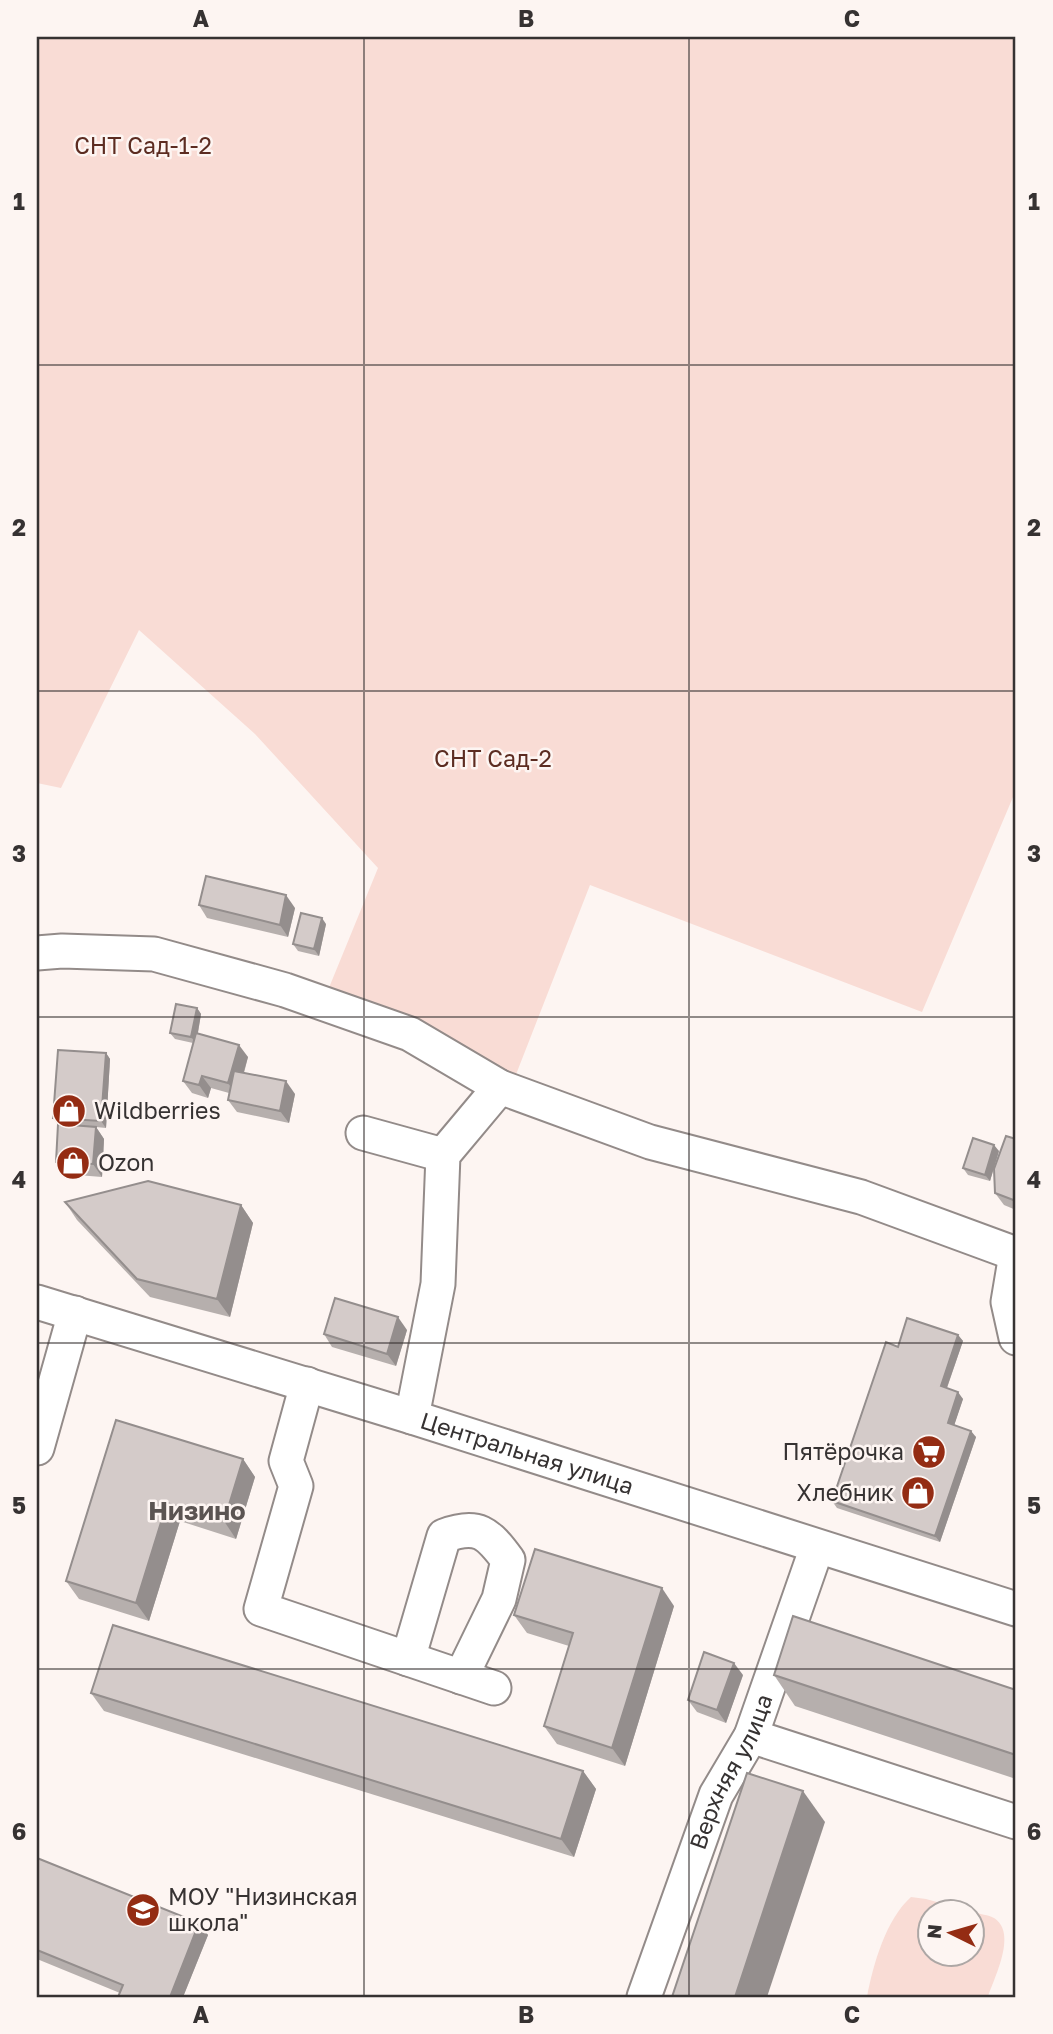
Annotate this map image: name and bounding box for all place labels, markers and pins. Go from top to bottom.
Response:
shop icon: Wildberries [50,1092,88,1130]
place label: Wildberries [94,1096,221,1124]
shop icon: Ozon [54,1144,92,1182]
place label: Ozon [98,1148,154,1176]
supermarket icon: Пятёрочка [910,1433,948,1471]
place label: Пятёрочка [783,1437,904,1465]
shop icon: Хлебник [899,1474,937,1512]
place label: Хлебник [797,1478,894,1506]
place label: МОУ "Низинская школа" [168,1882,358,1936]
school or university icon: МОУ "Низинская школа" [124,1891,162,1929]

